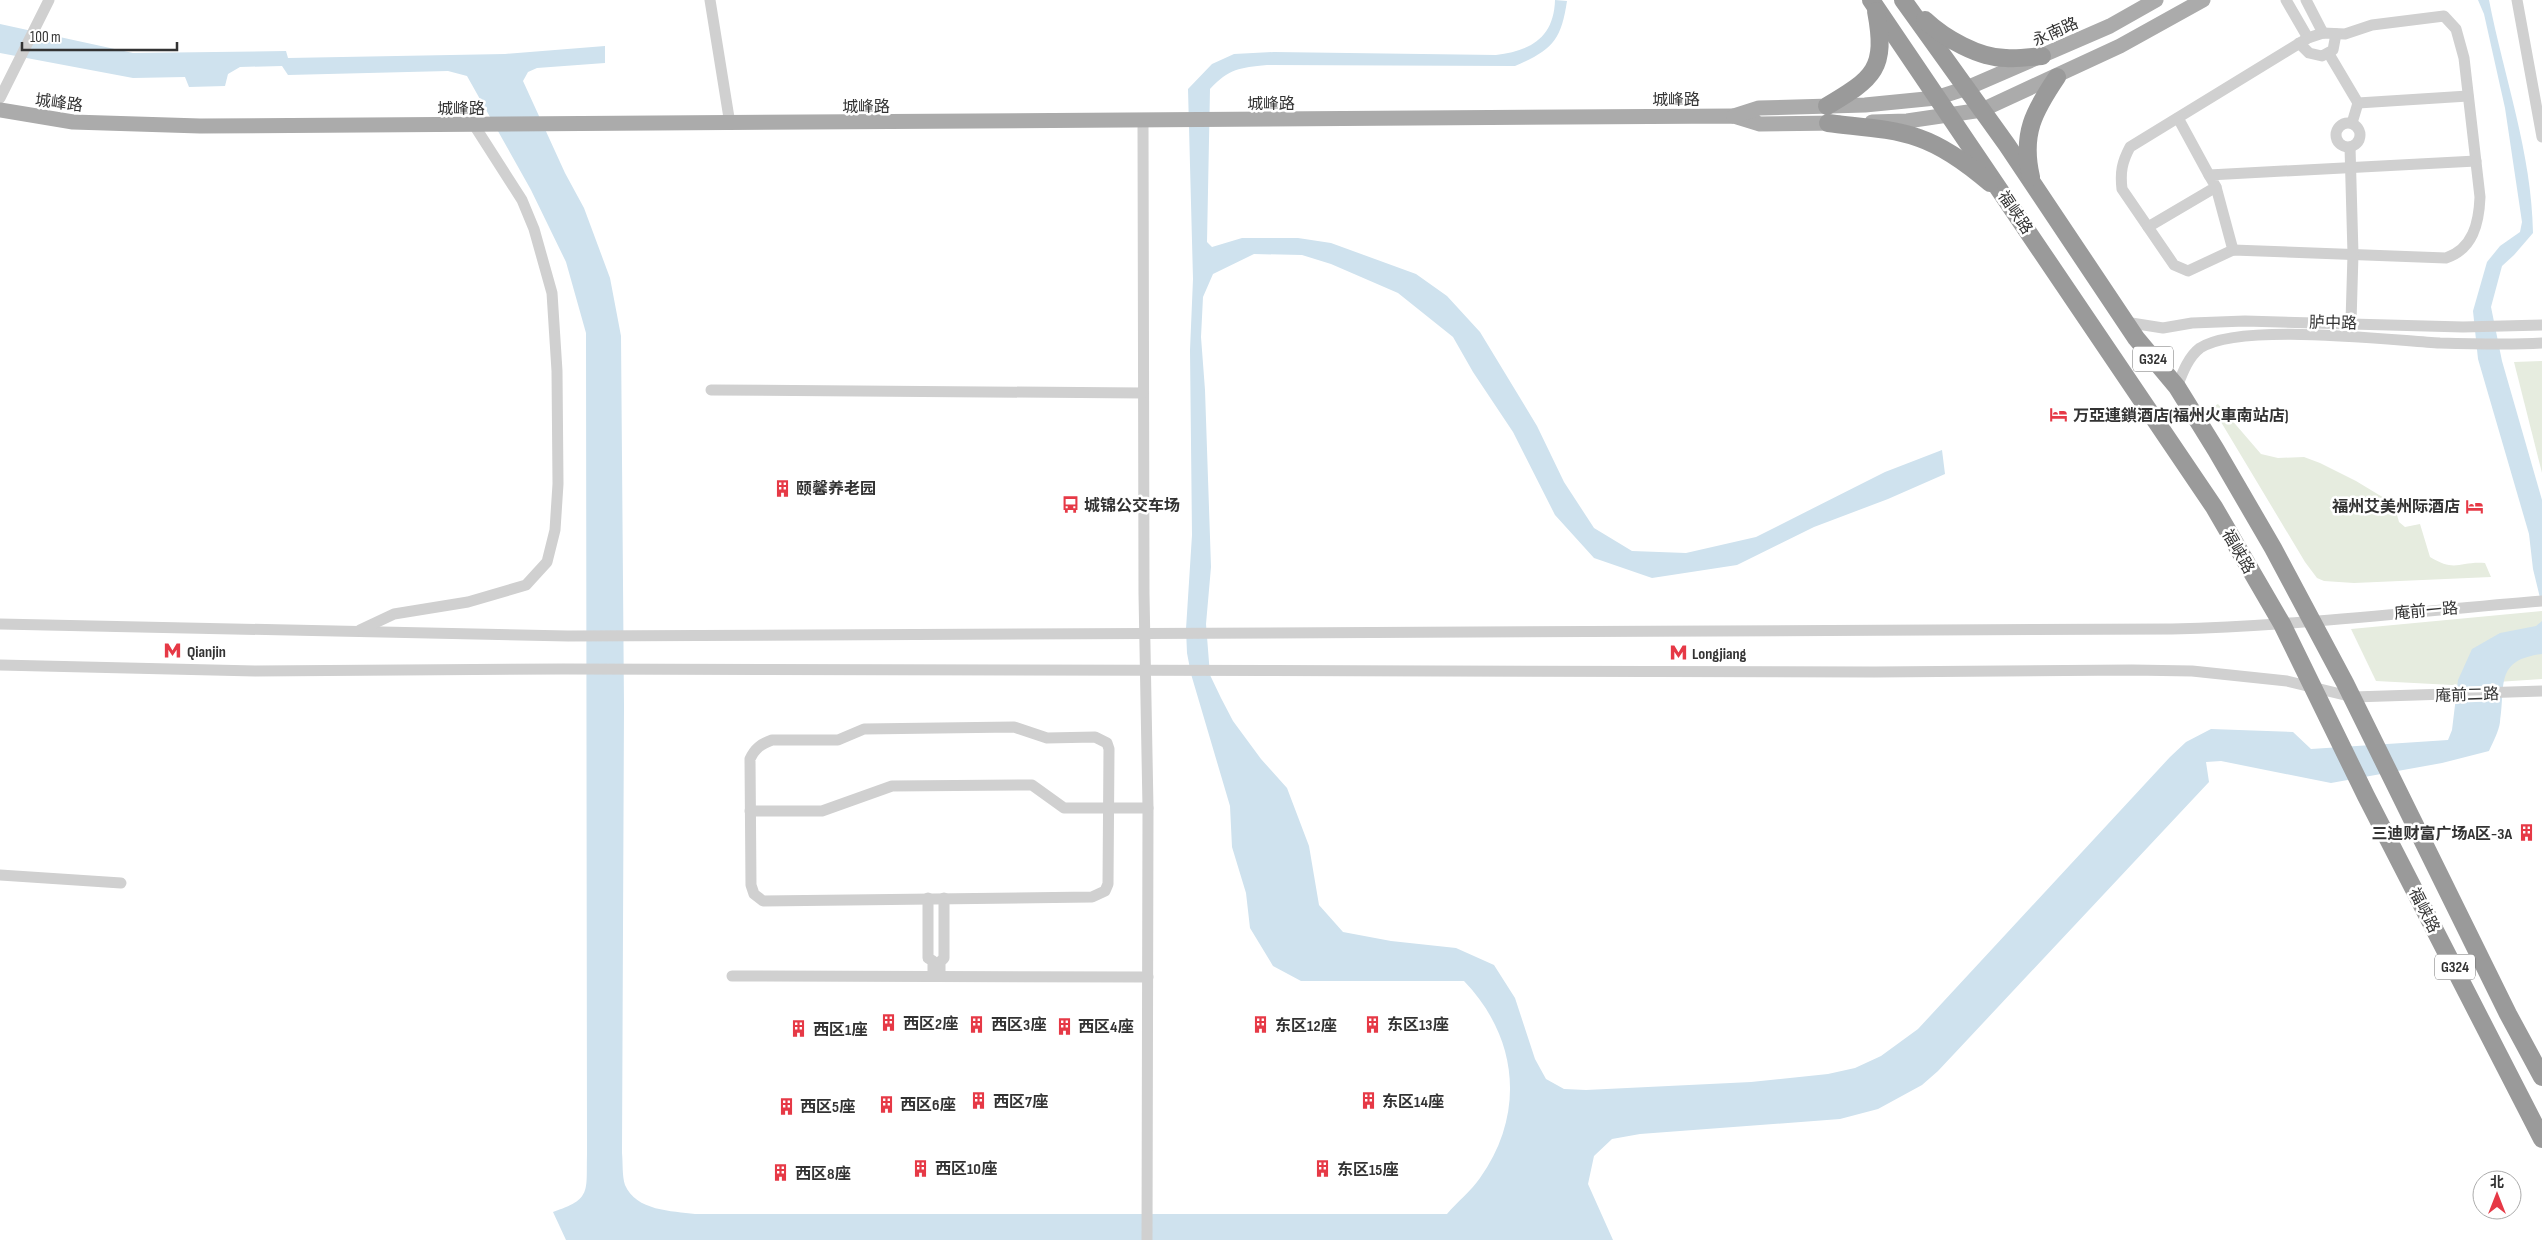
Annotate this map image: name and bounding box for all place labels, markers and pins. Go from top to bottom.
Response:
hotel icon: 万亞連鎖酒店(福州火車南站店) [2049,405,2069,425]
place label: 万亞連鎖酒店(福州火車南站店) [2073,406,2288,426]
building icon: 颐馨养老园 [772,478,792,498]
place label: 颐馨养老园 [796,480,876,499]
bus stop icon: 城锦公交车场 [1060,495,1080,515]
place label: 城锦公交车场 [1084,496,1180,516]
hotel icon: 福州艾美州际酒店 [2464,496,2484,516]
place label: 福州艾美州际酒店 [2332,497,2460,517]
metro station icon: Qianjin [163,641,183,661]
place label: Qianjin [187,643,226,662]
metro station icon: Longjiang [1668,643,1688,663]
place label: Longjiang [1692,645,1747,664]
building icon: 三迪财富广场A区-3A [2516,823,2536,843]
place label: 三迪财富广场A区-3A [2371,825,2512,844]
building icon: 西区2座 [879,1013,899,1033]
building icon: 西区3座 [967,1014,987,1034]
building icon: 东区13座 [1363,1014,1383,1034]
place label: 西区2座 [903,1015,958,1034]
building icon: 东区12座 [1251,1015,1271,1035]
place label: 西区3座 [991,1016,1046,1035]
building icon: 西区4座 [1054,1016,1074,1036]
place label: 东区13座 [1387,1016,1448,1035]
place label: 东区12座 [1275,1017,1336,1036]
place label: 西区4座 [1078,1018,1133,1037]
building icon: 西区1座 [789,1019,809,1039]
place label: 西区1座 [813,1021,867,1040]
building icon: 西区7座 [969,1091,989,1111]
building icon: 东区14座 [1358,1091,1378,1111]
place label: 西区7座 [993,1093,1048,1112]
place label: 东区14座 [1382,1093,1444,1112]
building icon: 西区6座 [876,1094,896,1114]
building icon: 西区5座 [776,1096,796,1116]
place label: 西区6座 [900,1096,956,1115]
place label: 西区5座 [800,1098,855,1117]
building icon: 西区10座 [911,1158,931,1178]
building icon: 东区15座 [1313,1159,1333,1179]
place label: 西区10座 [935,1160,997,1179]
place label: 东区15座 [1337,1161,1398,1180]
building icon: 西区8座 [771,1163,791,1183]
place label: 西区8座 [795,1165,851,1184]

